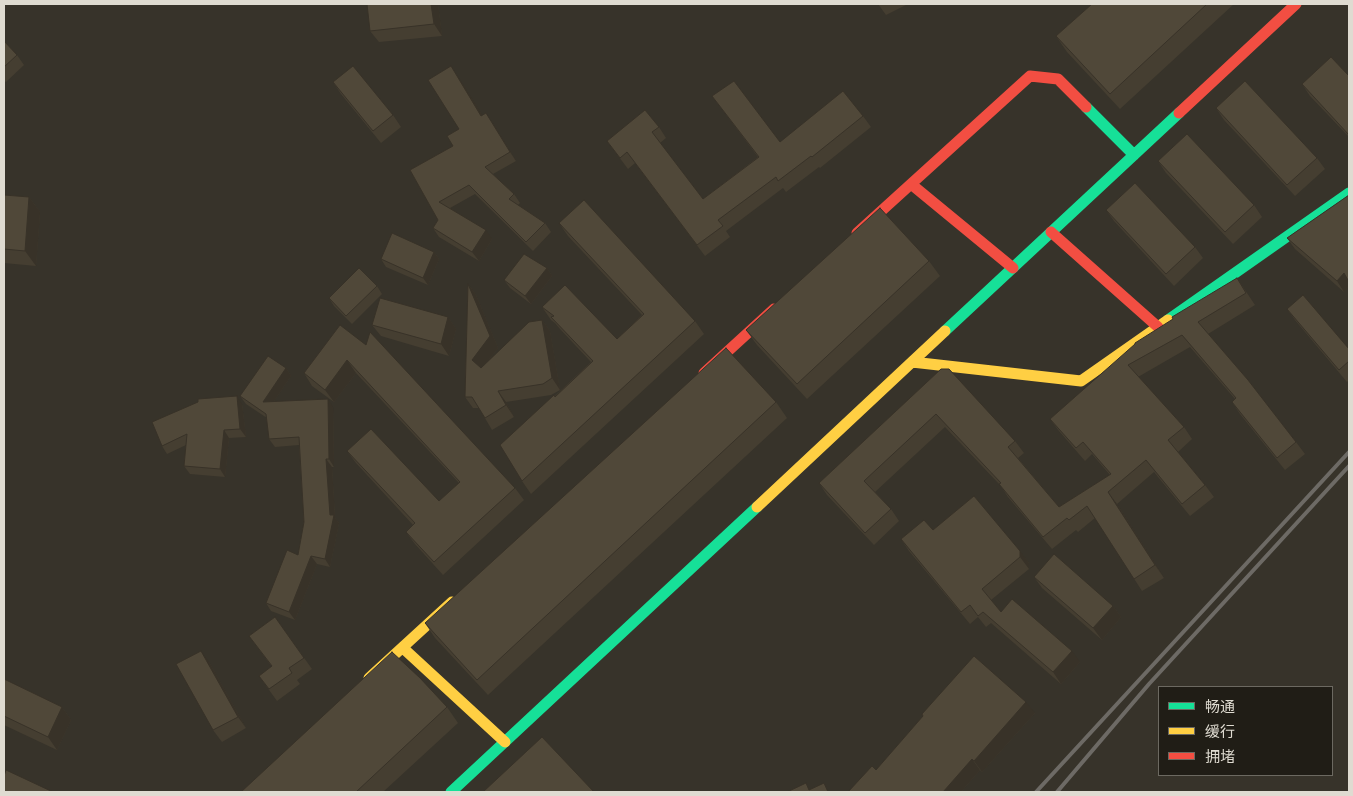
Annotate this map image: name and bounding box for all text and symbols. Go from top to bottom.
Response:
legend [1158,686,1333,776]
text: 畅通 [1205,697,1235,715]
text: 缓行 [1205,722,1235,740]
text: 拥堵 [1205,747,1235,765]

